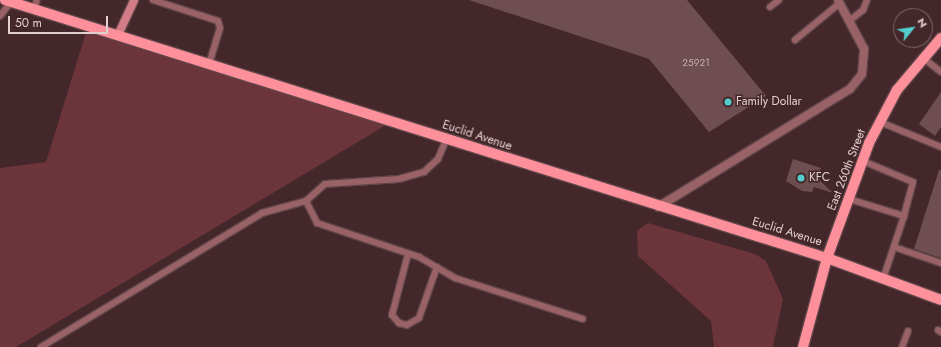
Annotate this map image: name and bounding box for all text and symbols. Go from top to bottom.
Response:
scale bar [10,8,110,34]
north arrow [893,8,933,48]
text: 50 m [15,14,42,32]
text: N [913,15,932,30]
house number: 25921 [682,57,710,69]
place label: Family Dollar [736,95,802,109]
marker: Family Dollar [723,97,733,107]
street label: Euclid Avenue [440,118,514,154]
street label: East 260th Street [825,127,869,213]
place label: KFC [809,171,830,185]
marker: KFC [796,173,806,183]
street label: Euclid Avenue [750,215,824,249]

